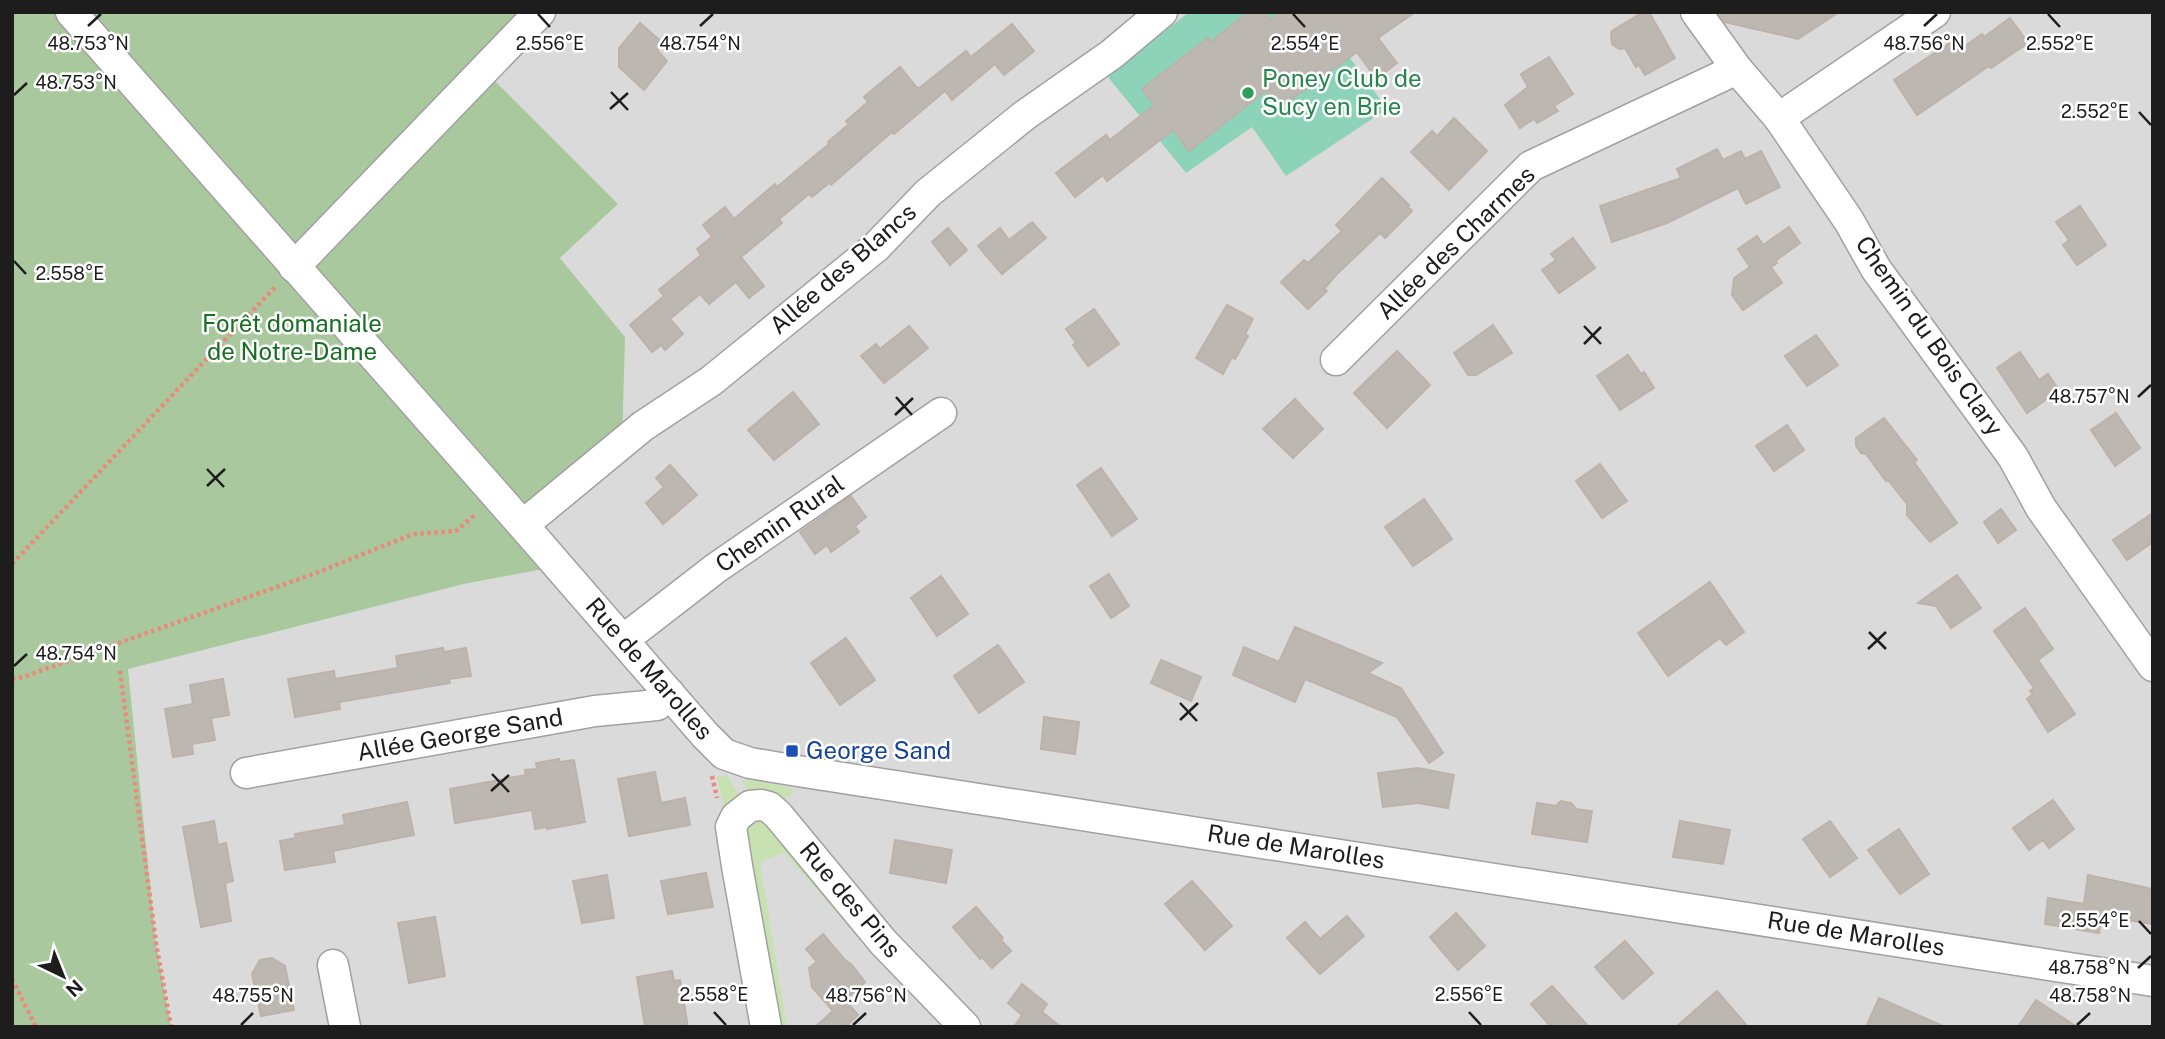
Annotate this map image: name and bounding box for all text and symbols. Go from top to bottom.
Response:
text: 48.753°N [47,33,129,54]
text: 2.556°E [516,33,584,54]
text: 48.754°N [659,33,741,54]
text: 2.554°E [1271,33,1339,54]
text: 48.756°N [1883,33,1965,54]
text: 2.552°E [2026,33,2094,54]
place label: Poney Club de Sucy en Brie [1262,64,1422,120]
text: 48.753°N [35,72,117,93]
marker: Poney Club de Sucy en Brie [1240,85,1256,101]
text: 2.552°E [2061,101,2129,122]
street label: Allée des Charmes [1371,160,1540,325]
street label: Allée des Blancs [764,197,921,339]
street label: Chemin du Bois Clary [1850,230,2009,441]
text: 2.558°E [36,263,105,284]
park label: Forêt domaniale de Notre-Dame [202,309,382,365]
text: 48.757°N [2048,386,2130,407]
street label: Chemin Rural [710,469,849,578]
street label: Rue de Marolles [580,592,719,745]
text: 48.754°N [35,643,117,664]
street label: Allée George Sand [355,702,565,766]
place label: George Sand [806,736,951,764]
marker: George Sand [784,743,800,759]
street label: Rue de Marolles [1206,818,1387,874]
street label: Rue des Pins [794,836,907,963]
street label: Rue de Marolles [1766,905,1947,961]
text: 2.554°E [2061,910,2129,931]
north arrow [28,941,98,1011]
text: 48.758°N [2048,957,2130,978]
text: N [62,975,88,1002]
text: 2.558°E [680,984,749,1005]
text: 2.556°E [1435,984,1503,1005]
text: 48.755°N [212,985,294,1006]
text: 48.756°N [825,985,907,1006]
text: 48.758°N [2049,985,2131,1006]

